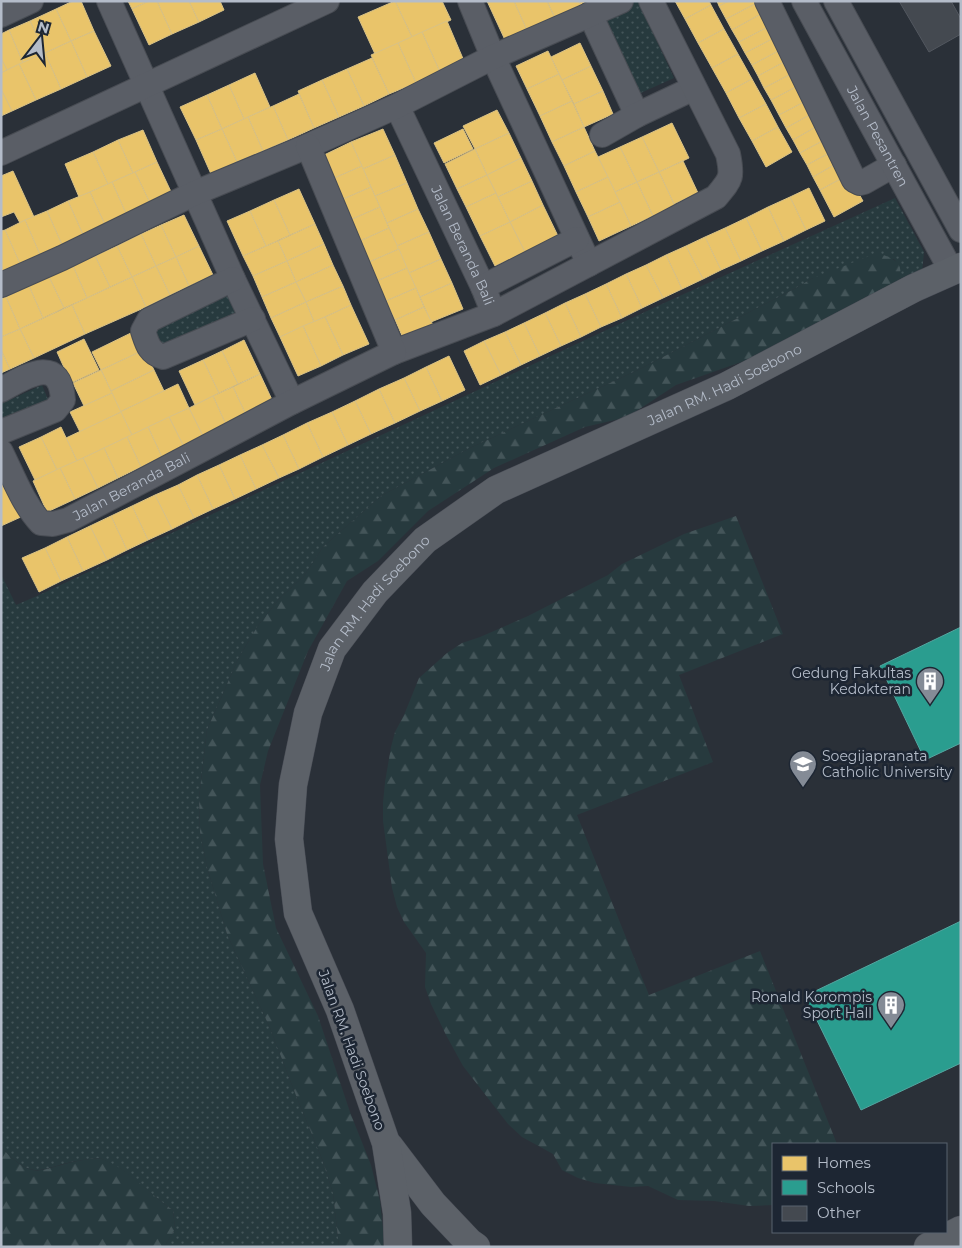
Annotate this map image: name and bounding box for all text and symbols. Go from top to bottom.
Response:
north arrow [15,15,65,65]
text: N [36,17,52,38]
street label: Jalan Pesantren [842,82,913,190]
street label: Jalan Beranda Bali [427,182,498,308]
street label: Jalan RM. Hadi Soebono [644,339,805,430]
street label: Jalan Beranda Bali [69,448,193,525]
street label: Jalan RM. Hadi Soebono [315,531,434,674]
place label: Gedung Fakultas Kedokteran [791,664,911,698]
building icon: Gedung Fakultas Kedokteran [915,666,945,705]
place label: Soegijapranata Catholic University [822,747,952,781]
school or university icon: Soegijapranata Catholic University [788,749,818,788]
street label: Jalan RM. Hadi Soebono [314,966,390,1133]
place label: Ronald Korompis Sport Hall [751,988,872,1022]
building icon: Ronald Korompis Sport Hall [876,990,906,1029]
legend [772,1143,947,1233]
text: Homes [817,1153,871,1172]
text: Schools [817,1178,875,1197]
text: Other [817,1203,861,1222]

